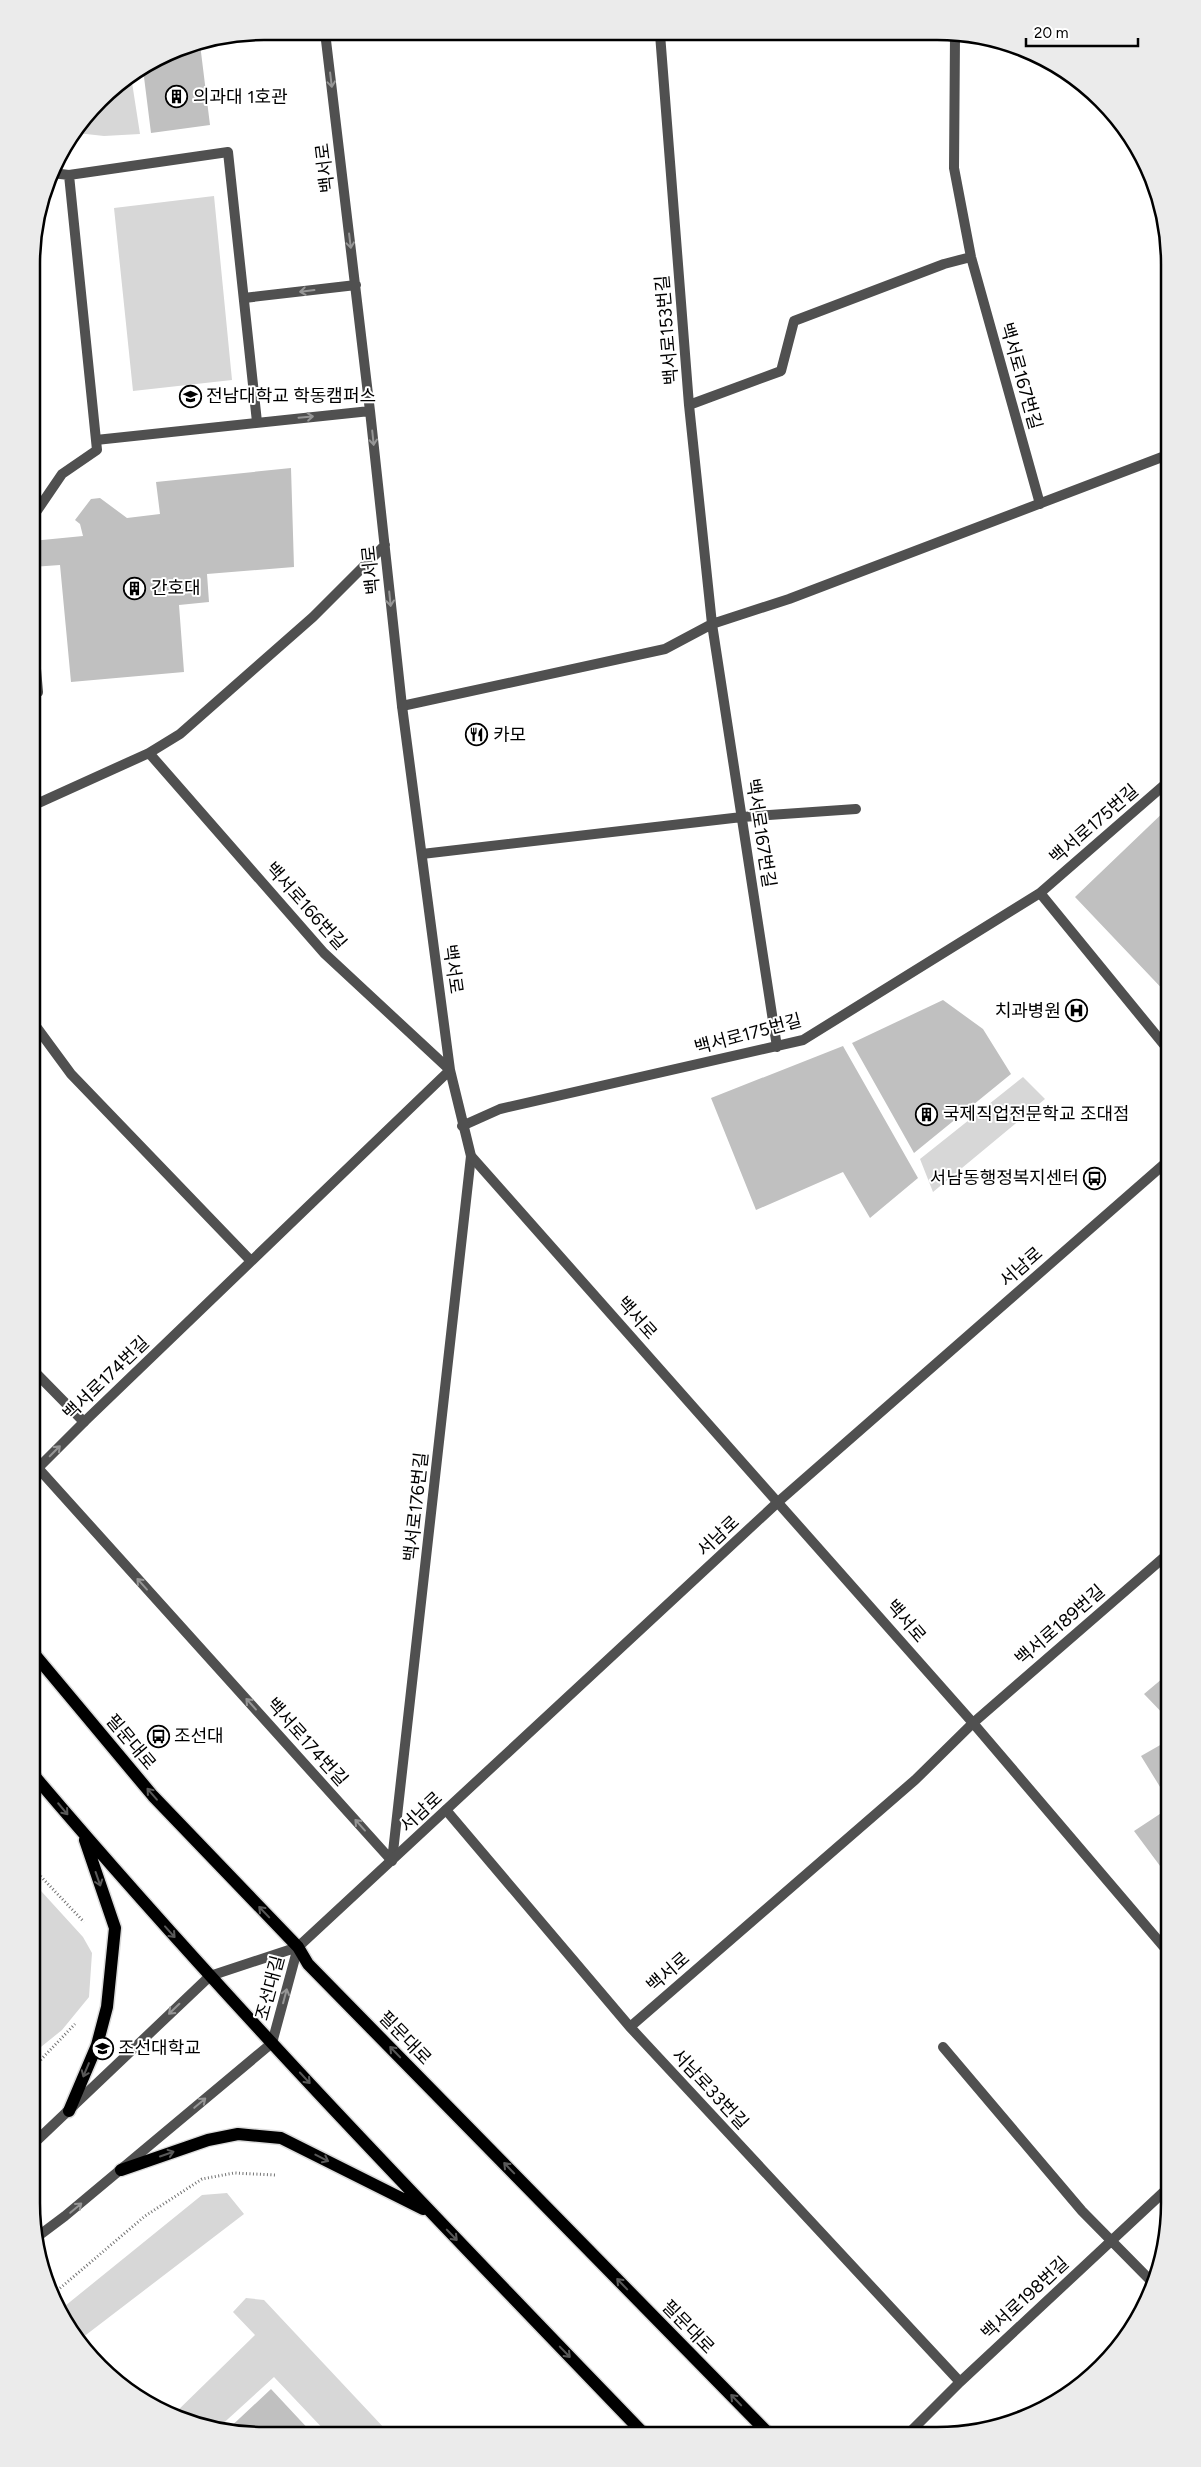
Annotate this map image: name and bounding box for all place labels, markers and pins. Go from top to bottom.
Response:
building icon: 의과대 1호관 [165,85,189,109]
place label: 의과대 1호관 [193,86,288,108]
school or university icon: 전남대학교 학동캠퍼스 [178,384,202,408]
place label: 전남대학교 학동캠퍼스 [206,385,376,407]
building icon: 간호대 [123,576,147,600]
place label: 간호대 [151,577,201,599]
restaurant icon: 카모 [465,723,489,747]
place label: 카모 [493,724,526,746]
hospital icon: 치과병원 [1065,999,1089,1023]
place label: 치과병원 [995,1000,1061,1022]
building icon: 국제직업전문학교 조대점 [915,1102,939,1126]
place label: 국제직업전문학교 조대점 [943,1103,1130,1125]
bus stop icon: 서남동행정복지센터 [1083,1166,1107,1190]
place label: 서남동행정복지센터 [930,1167,1079,1189]
bus stop icon: 조선대 [146,1724,170,1748]
place label: 조선대 [174,1725,224,1747]
school or university icon: 조선대학교 [90,2036,114,2060]
place label: 조선대학교 [118,2037,201,2059]

